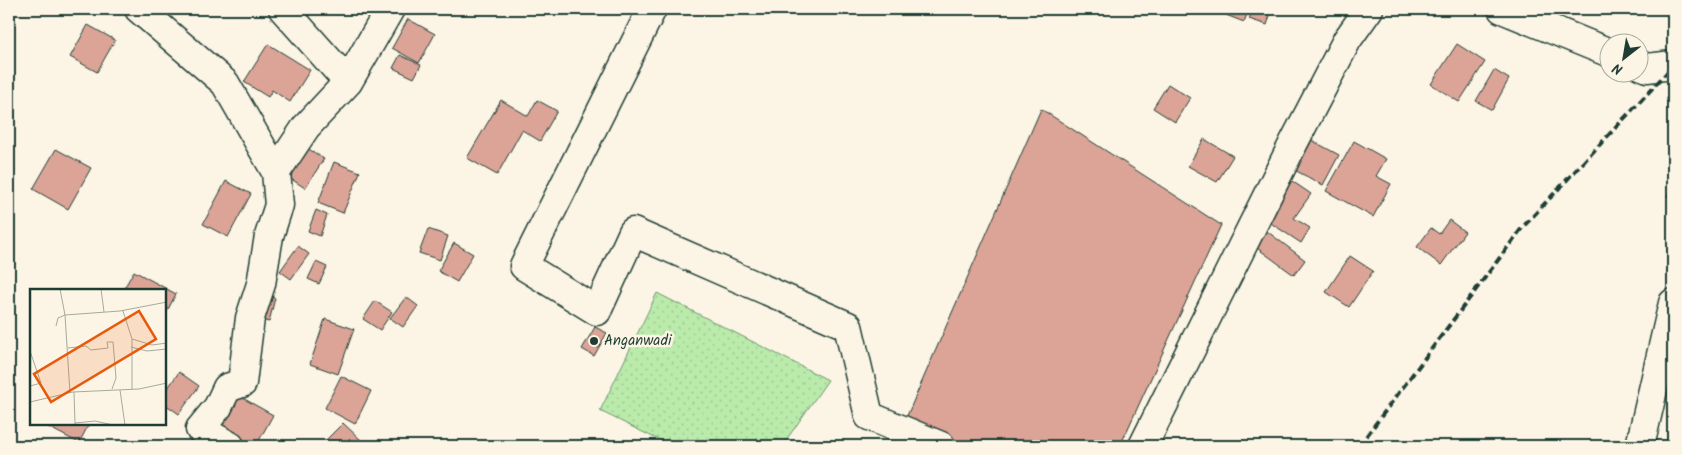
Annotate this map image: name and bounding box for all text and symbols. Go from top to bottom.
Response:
north arrow [1600,32,1650,82]
text: N [1608,56,1627,80]
inset map [30,289,166,425]
place label: Anganwadi [604,329,673,353]
marker: Anganwadi [588,335,600,347]

